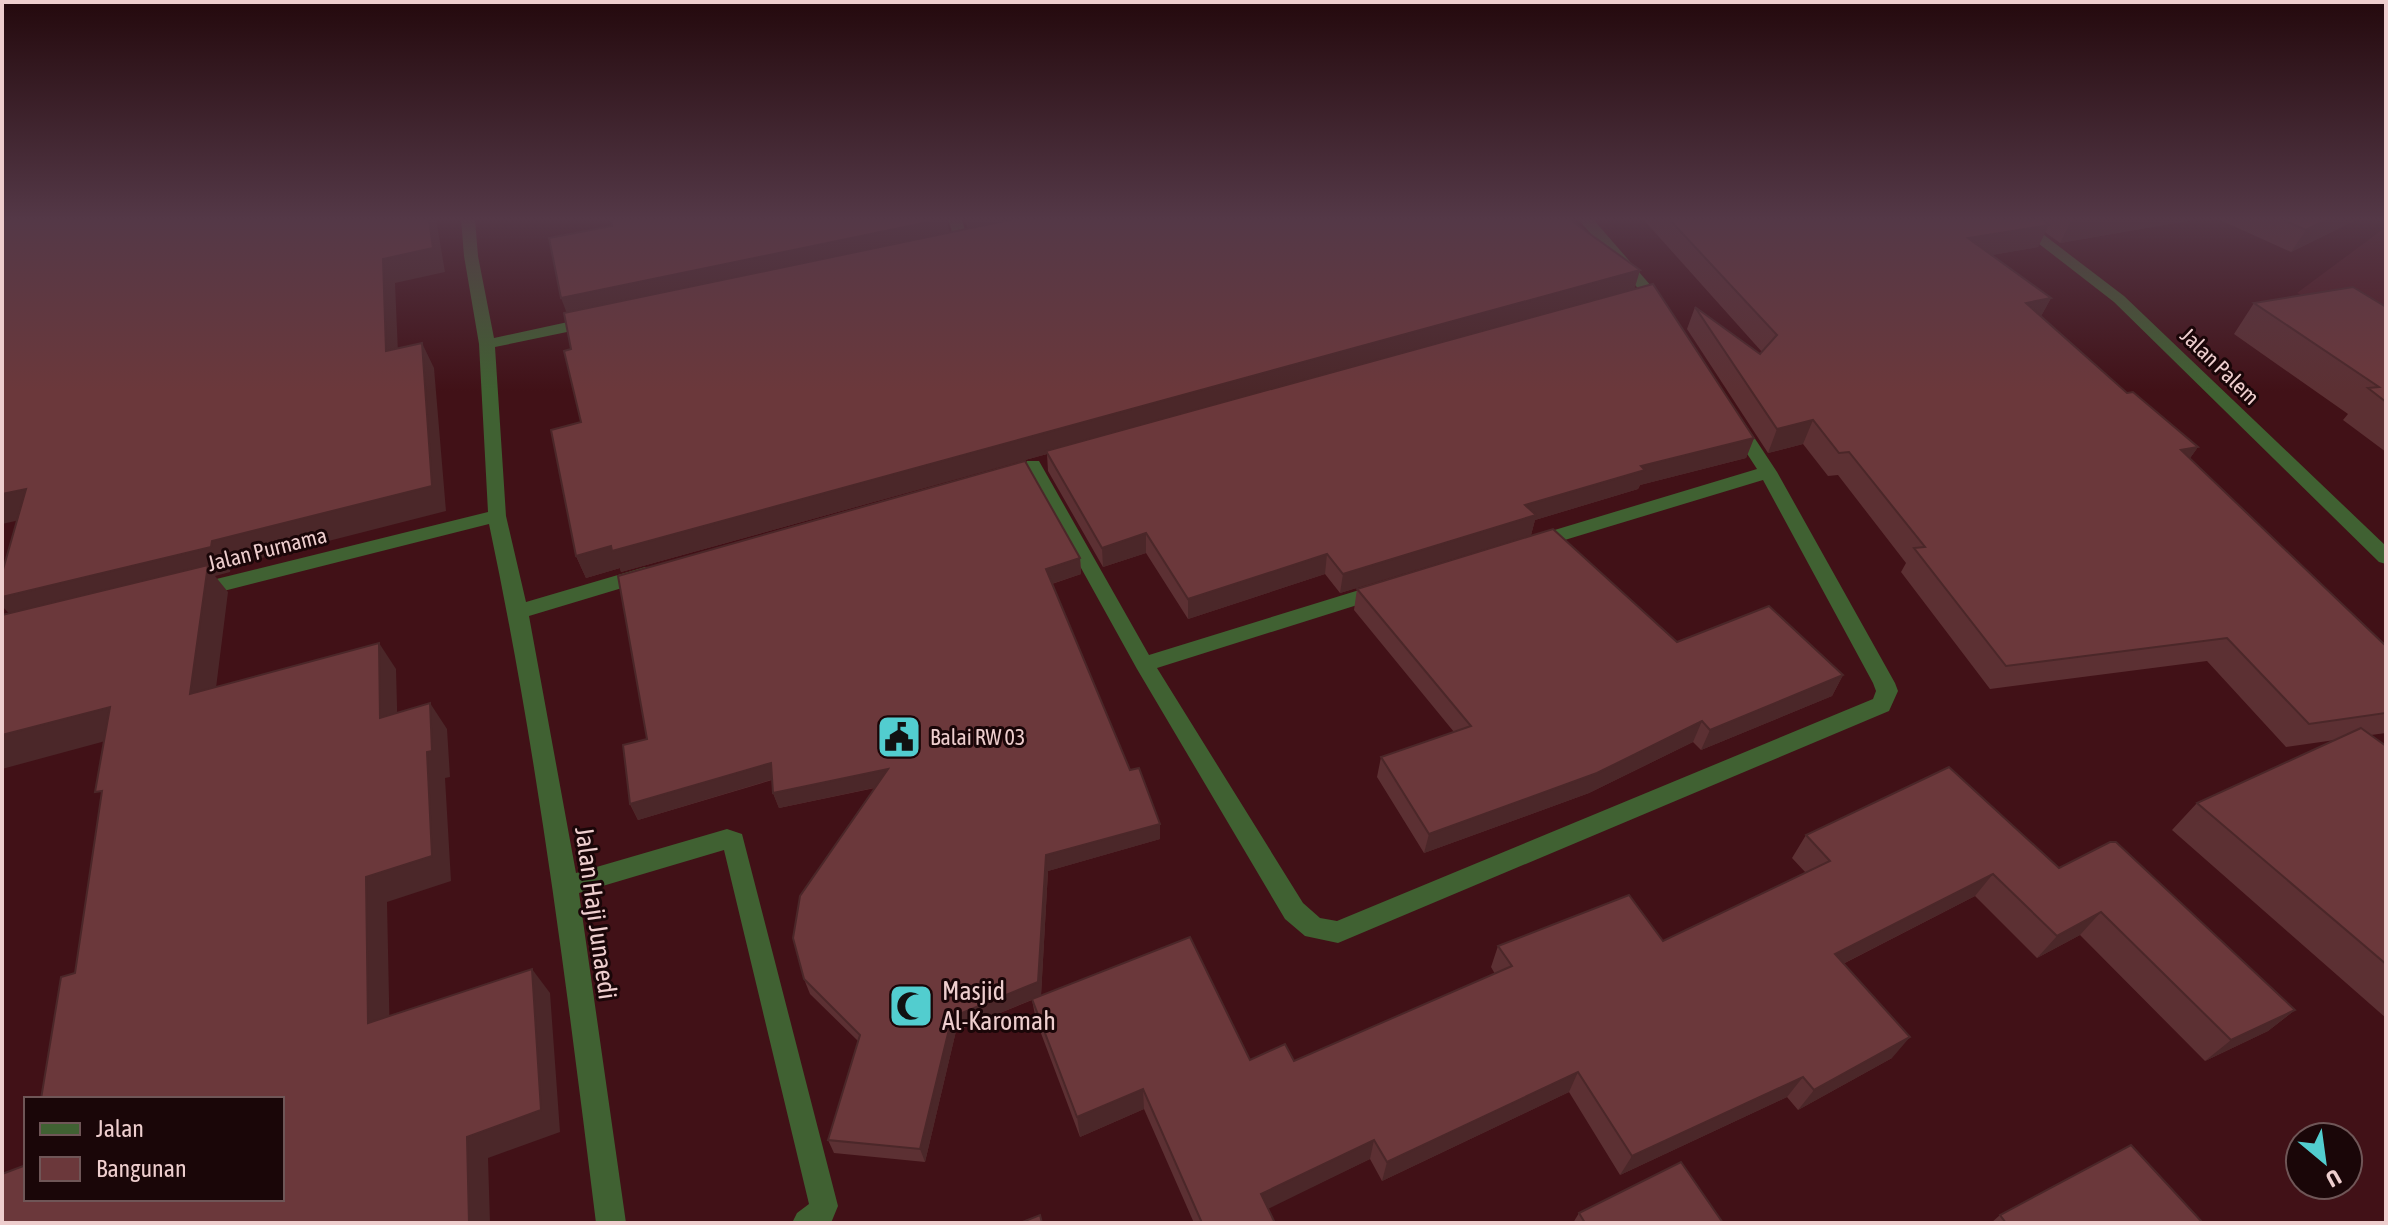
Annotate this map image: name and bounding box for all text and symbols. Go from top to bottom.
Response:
street label: Jalan Palem [2175,322,2265,410]
street label: Jalan Purnama [205,522,329,576]
public building icon: Balai RW 03 [875,713,923,761]
place label: Balai RW 03 [930,724,1025,750]
street label: Jalan Haji Junaedi [569,825,623,1001]
place label: Masjid Al-Karomah [942,976,1056,1036]
mosque icon: Masjid Al-Karomah [887,982,935,1030]
legend [24,1097,284,1201]
text: Jalan [96,1115,144,1142]
north arrow [2284,1121,2364,1201]
text: Bangunan [96,1155,187,1182]
text: U [2322,1164,2346,1193]

